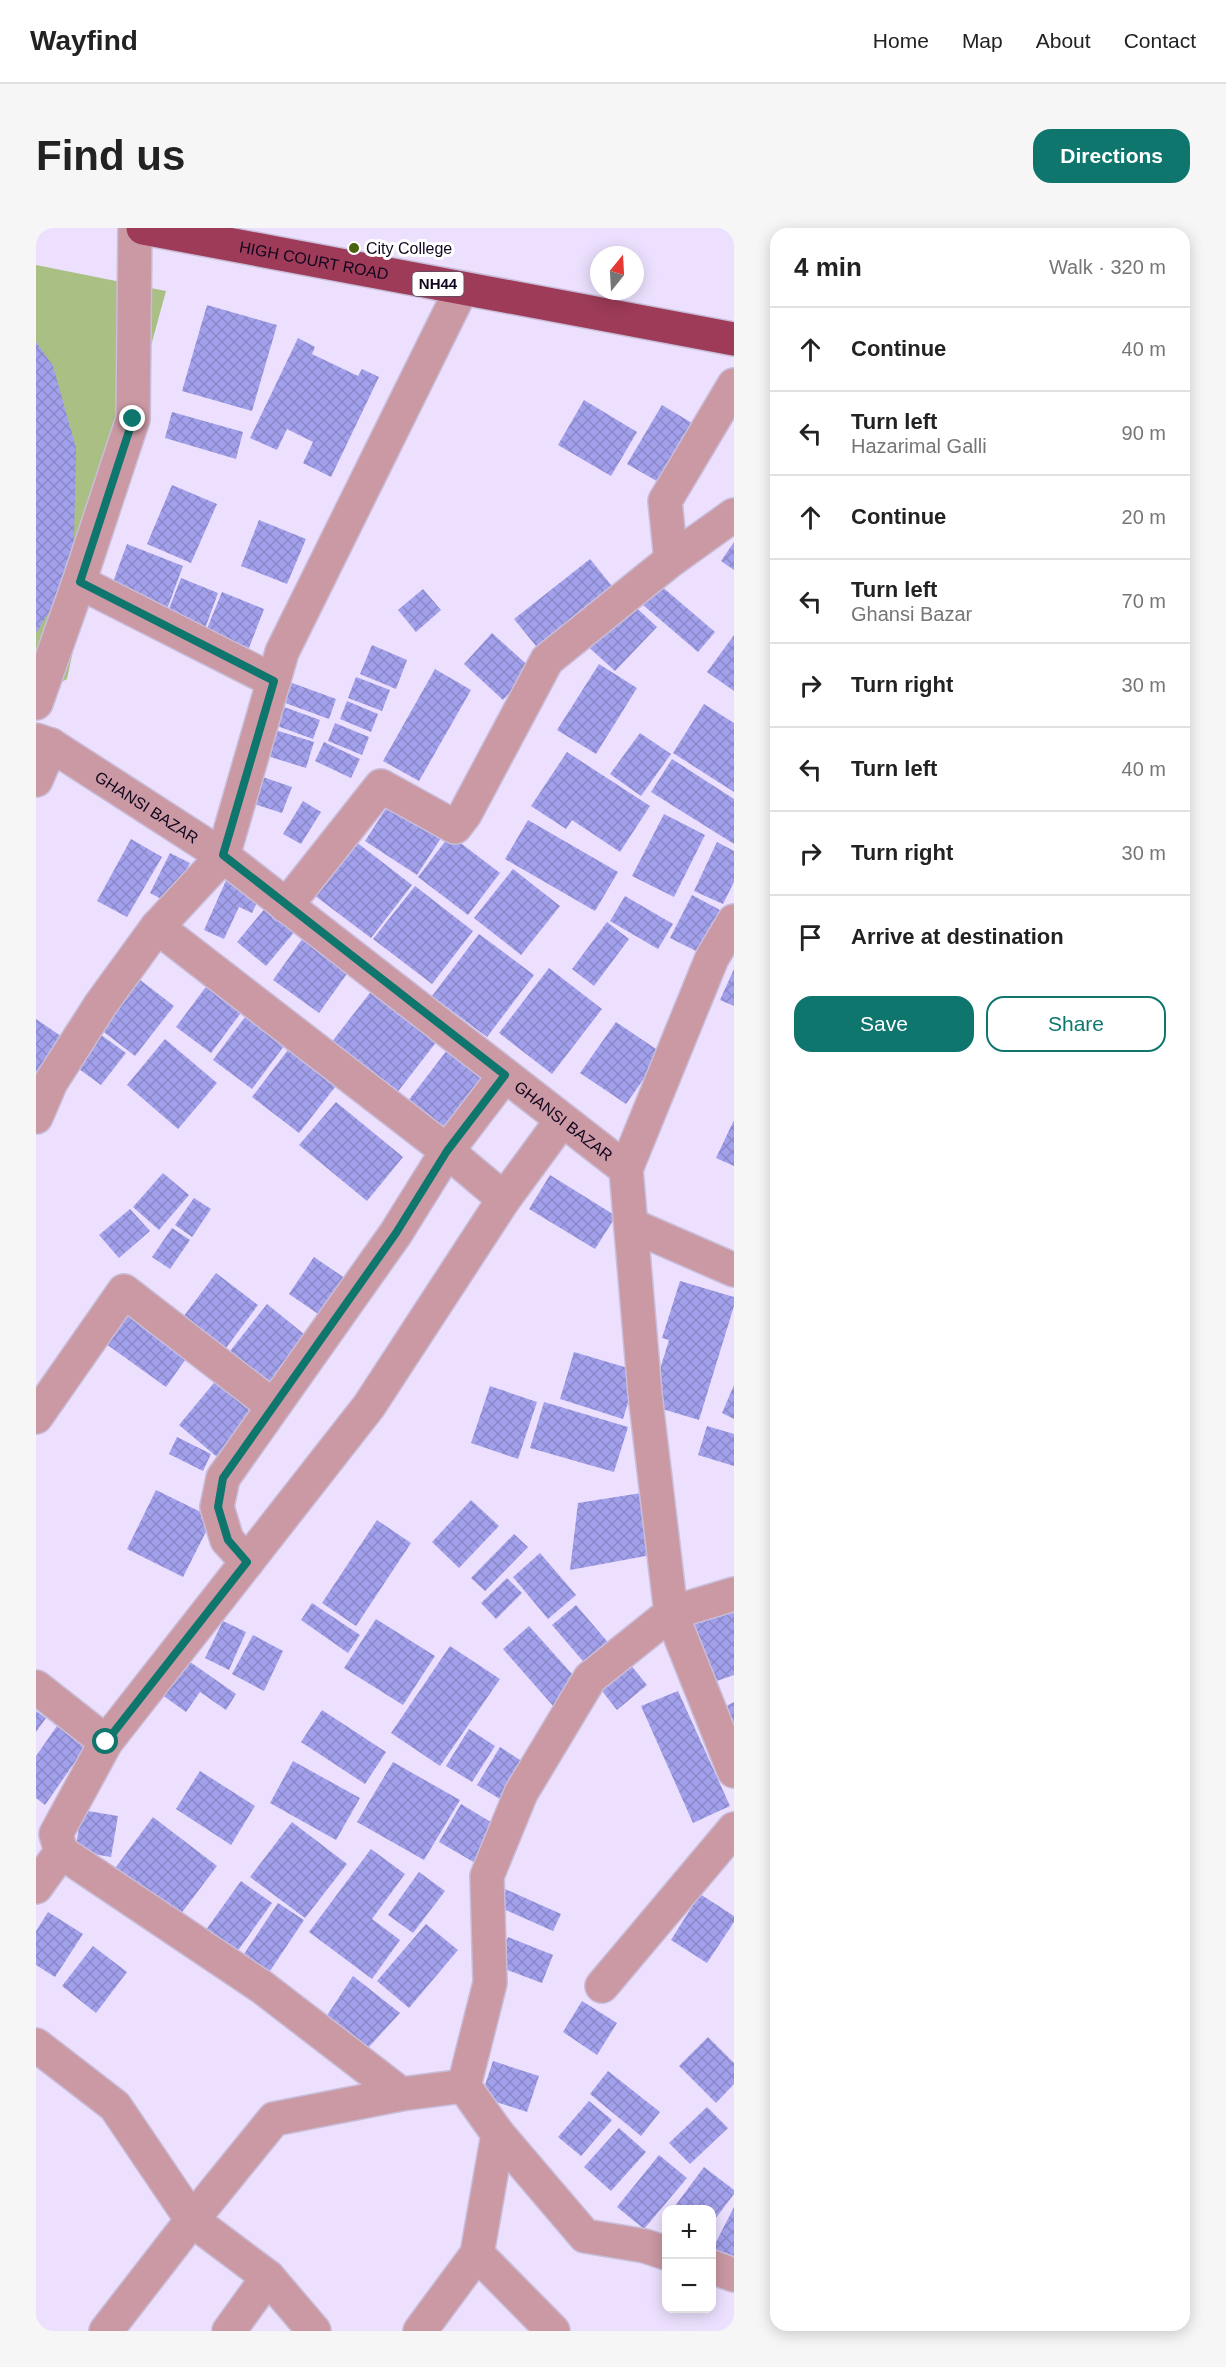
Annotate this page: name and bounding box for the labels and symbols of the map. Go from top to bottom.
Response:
street label: HIGH COURT ROAD [238,238,390,283]
place label: City College [366,240,452,257]
marker: City College [347,241,361,255]
north arrow [590,246,644,300]
road number: NH44 [412,272,464,296]
route end [119,405,145,431]
street label: GHANSI BAZAR [92,768,201,847]
street label: GHANSI BAZAR [511,1078,616,1164]
route start [92,1728,118,1754]

